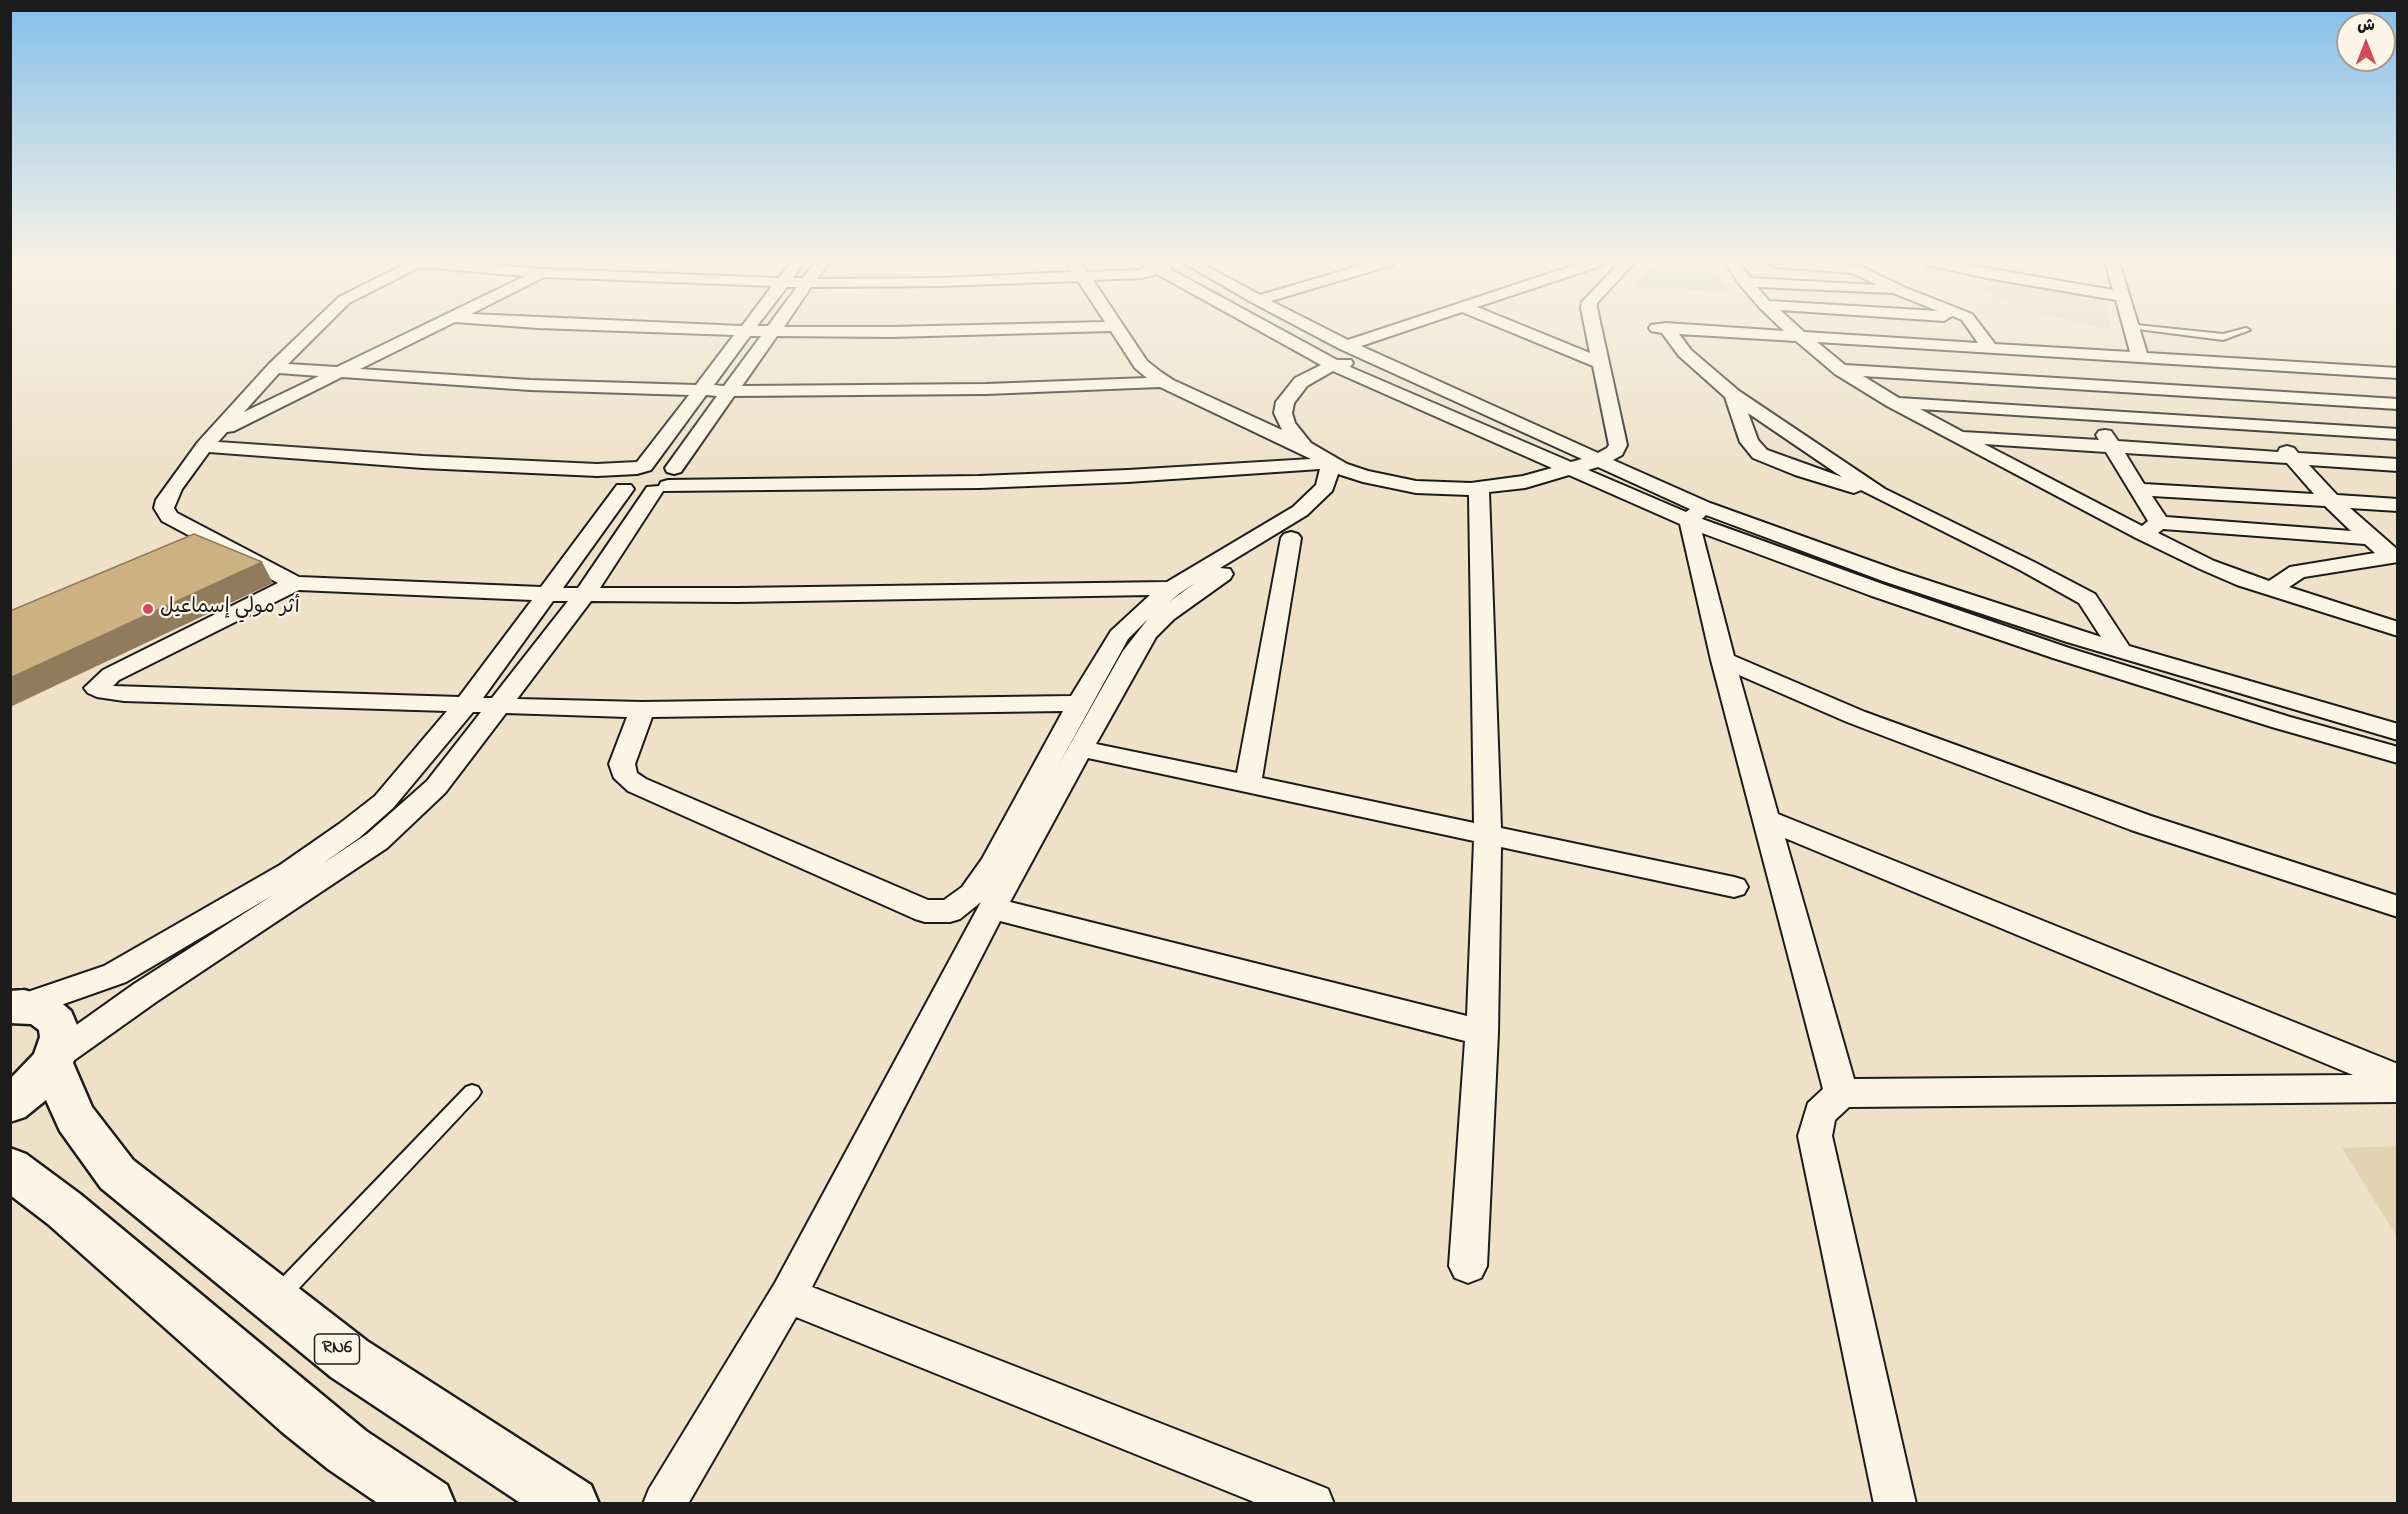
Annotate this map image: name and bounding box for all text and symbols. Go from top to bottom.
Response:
north arrow [2336,12,2396,72]
text: ش [2357,14,2375,38]
place label: أثر مولي إسماعيل [160,597,300,621]
marker: أثر مولي إسماعيل [141,602,155,616]
road number: RN6 [314,1334,360,1364]

